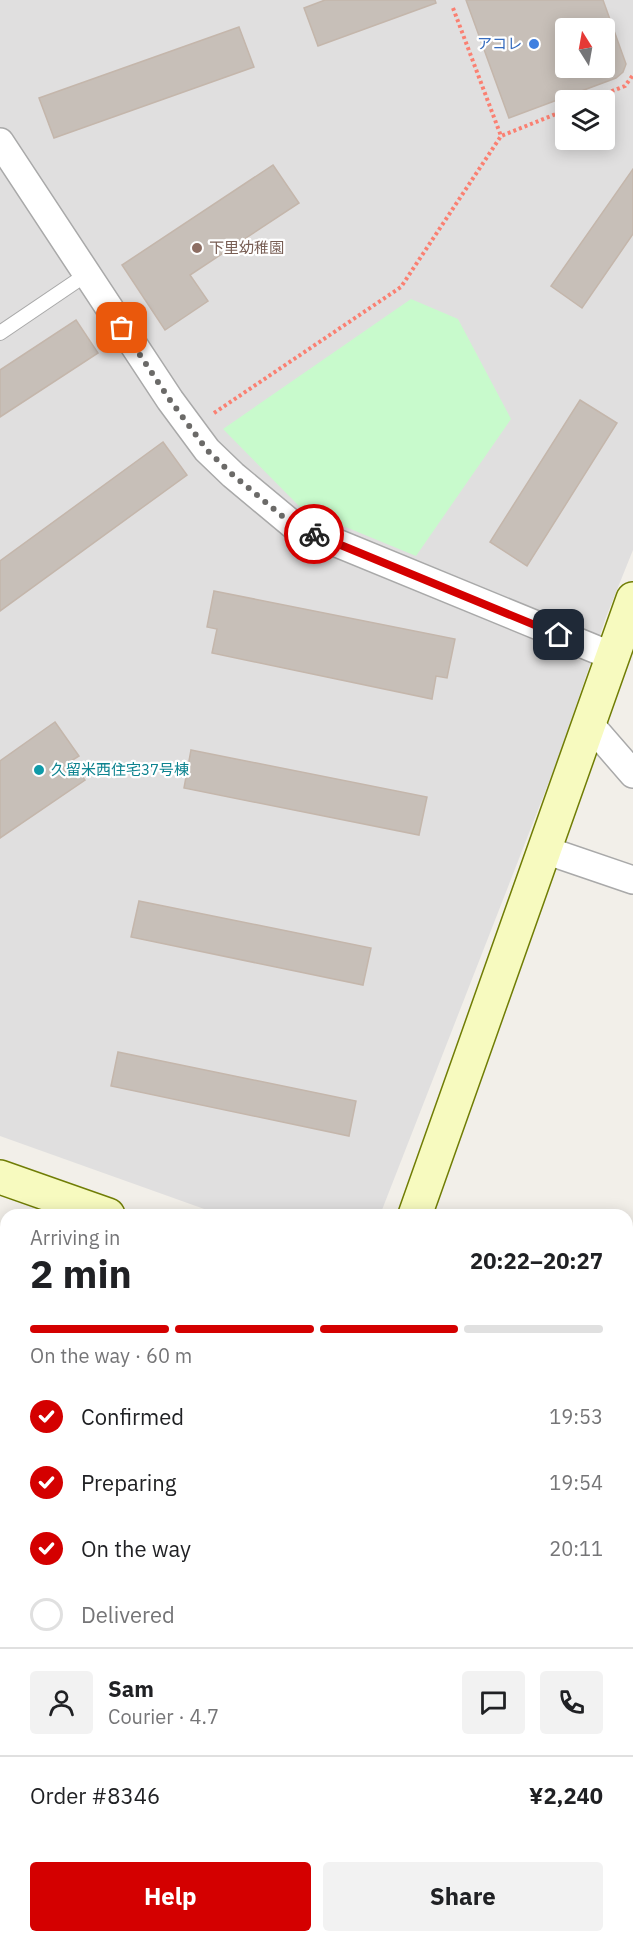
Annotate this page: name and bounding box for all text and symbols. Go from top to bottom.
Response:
north arrow [555,18,615,78]
map controls [555,18,615,150]
place label: アコレ [477,34,522,53]
marker: アコレ [527,37,541,51]
button: layers [555,90,615,150]
place label: 下里幼稚園 [209,238,284,257]
marker: 下里幼稚園 [190,241,204,255]
pin [96,302,147,353]
icon: bag [105,311,138,344]
courier [284,504,344,564]
icon: bike [298,518,331,551]
pin [533,609,584,660]
icon: home [542,618,575,651]
place label: 久留米西住宅37号棟 [51,760,189,779]
marker: 久留米西住宅37号棟 [32,763,46,777]
text: Arriving in [30,1224,120,1251]
text: 20:22–20:27 [470,1246,603,1275]
text: 2 min [30,1248,132,1299]
text: On the way · 60 m [30,1342,192,1369]
icon: check [30,1400,63,1433]
text: Confirmed [81,1402,184,1431]
text: 19:53 [549,1403,603,1430]
icon: check [30,1466,63,1499]
text: Preparing [81,1468,176,1497]
text: 19:54 [549,1469,603,1496]
icon: check [30,1532,63,1565]
text: On the way [81,1534,191,1563]
text: 20:11 [549,1535,603,1562]
text: Delivered [81,1600,175,1629]
button: person [30,1671,93,1734]
button: chat [462,1671,525,1734]
button: phone [540,1671,603,1734]
text: Sam [108,1674,154,1703]
text: Courier · 4.7 [108,1703,219,1730]
text: Order #8346 [30,1781,160,1810]
text: ¥2,240 [529,1781,603,1810]
button: Help [30,1862,311,1931]
button: Share [323,1862,603,1931]

